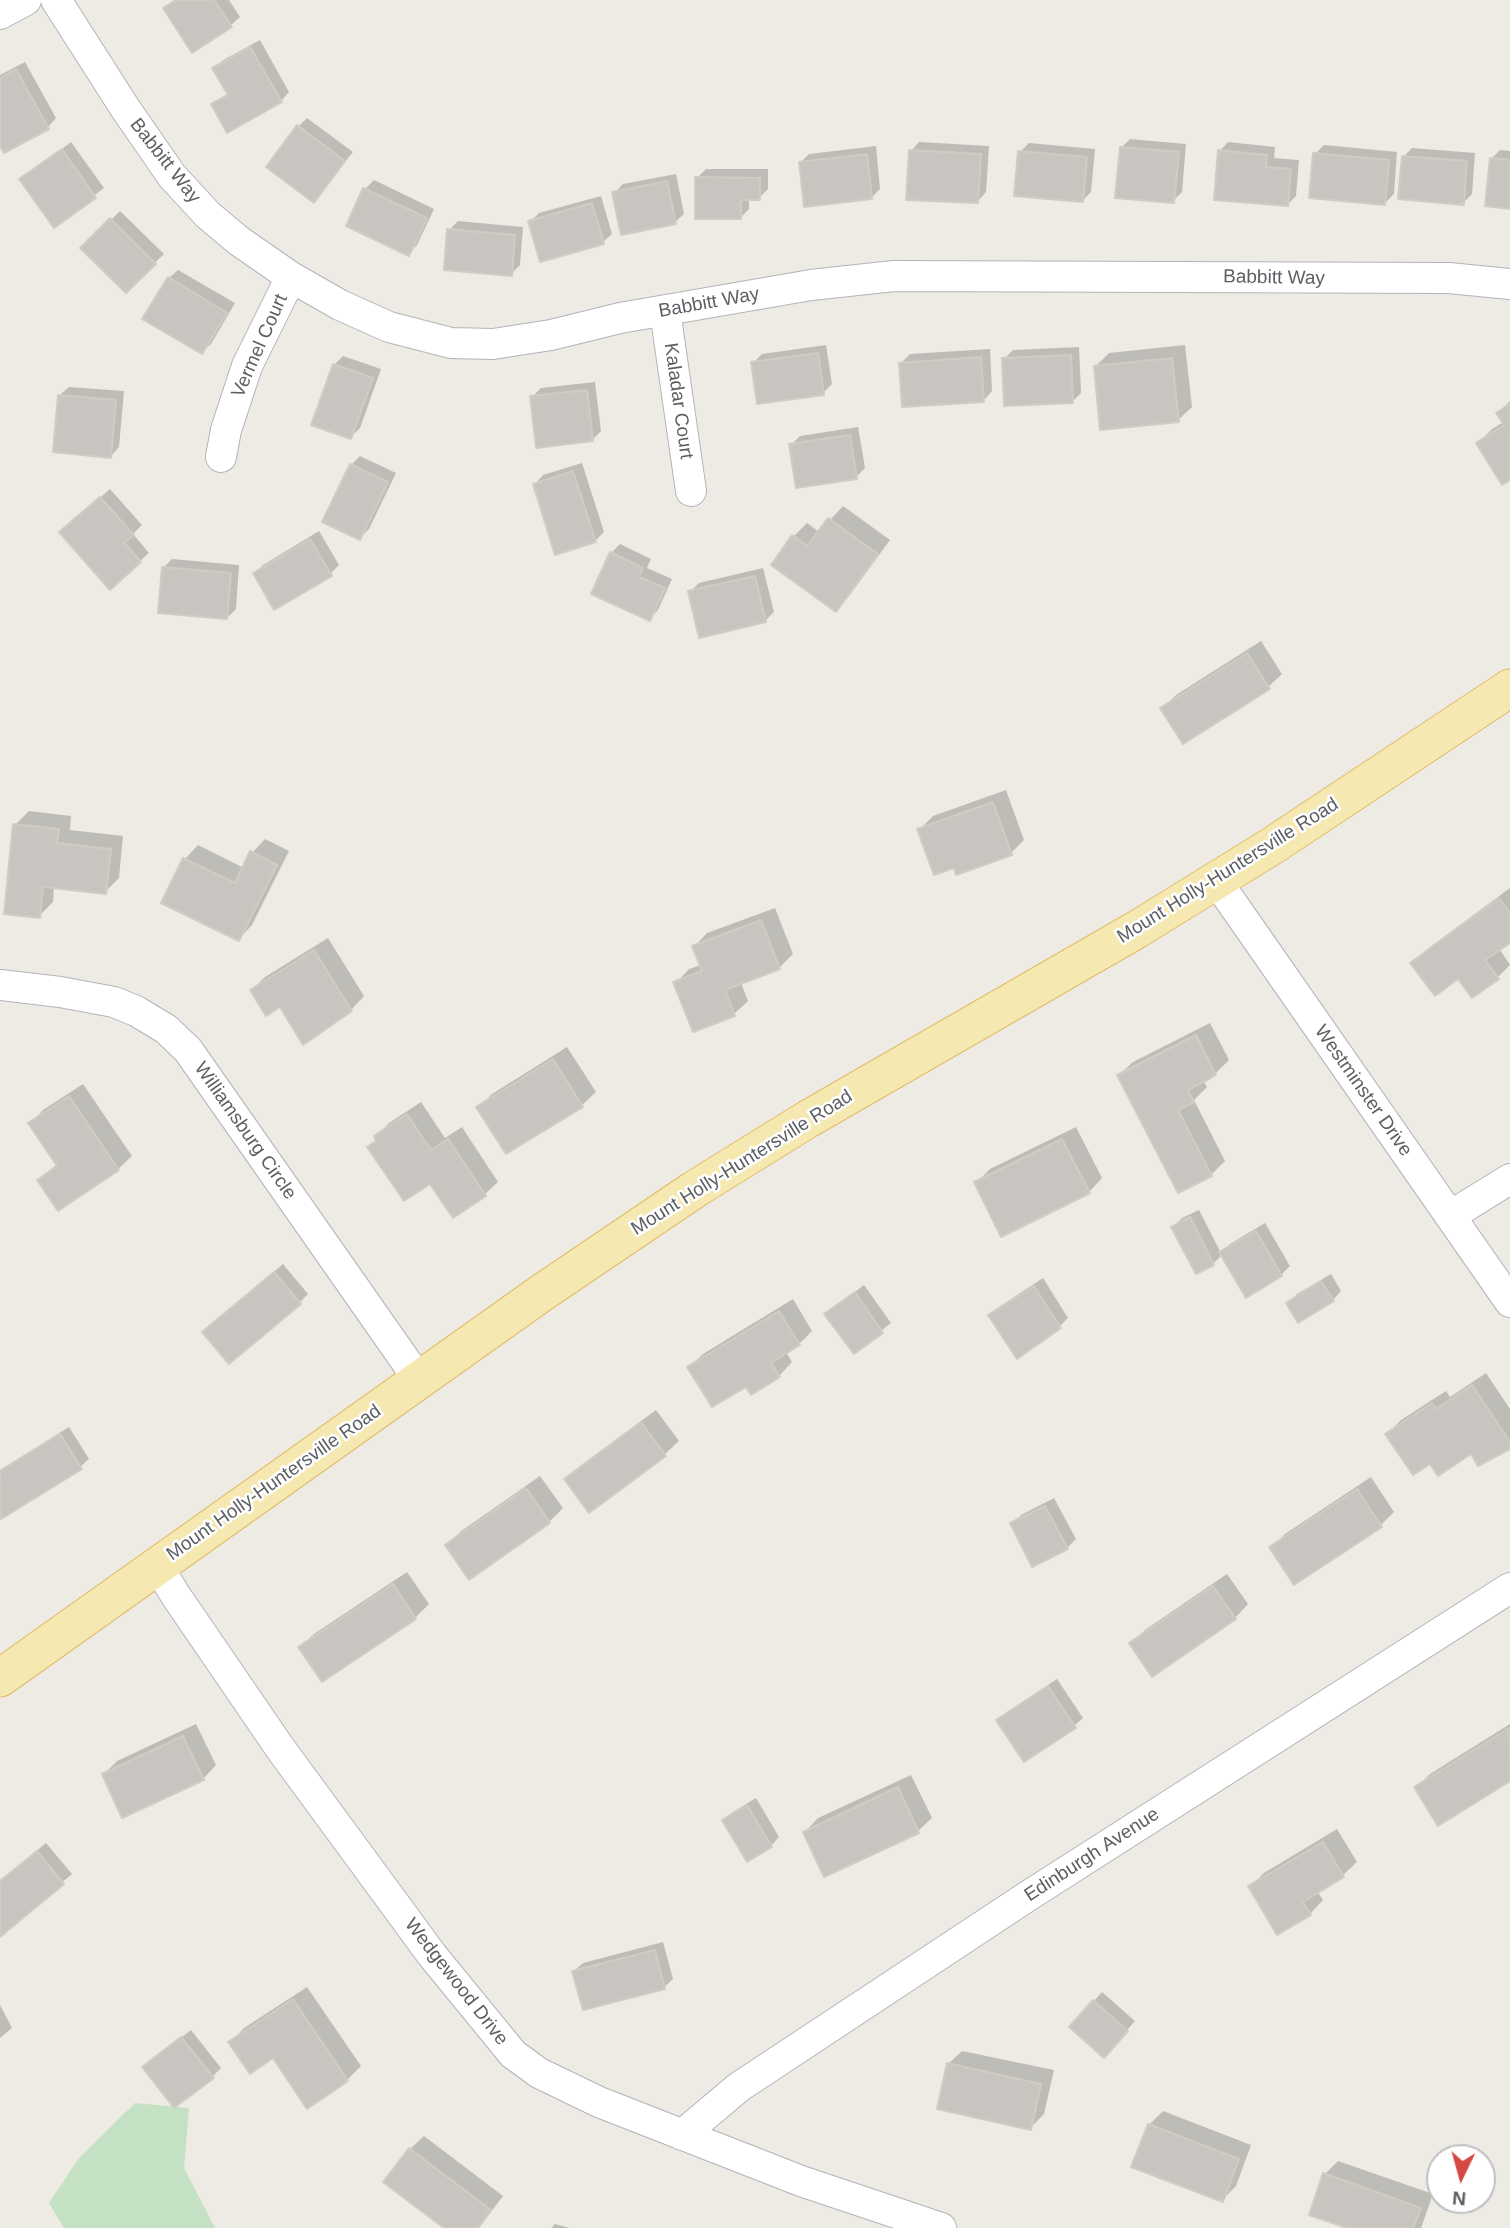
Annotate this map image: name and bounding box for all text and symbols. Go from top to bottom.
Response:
street label: Babbitt Way [125,114,205,208]
street label: Babbitt Way [1223,266,1325,290]
street label: Babbitt Way [657,283,761,323]
street label: Vermel Court [227,291,293,401]
street label: Kaladar Court [659,341,697,461]
street label: Mount Holly-Huntersville Road [1113,793,1343,949]
street label: Westminster Drive [1309,1021,1417,1161]
street label: Williamsburg Circle [189,1058,301,1204]
street label: Mount Holly-Huntersville Road [627,1085,857,1241]
street label: Mount Holly-Huntersville Road [162,1400,386,1566]
street label: Edinburgh Avenue [1020,1803,1164,1907]
street label: Wedgewood Drive [399,1914,513,2050]
north arrow [1426,2144,1496,2214]
text: N [1452,2187,1467,2209]

